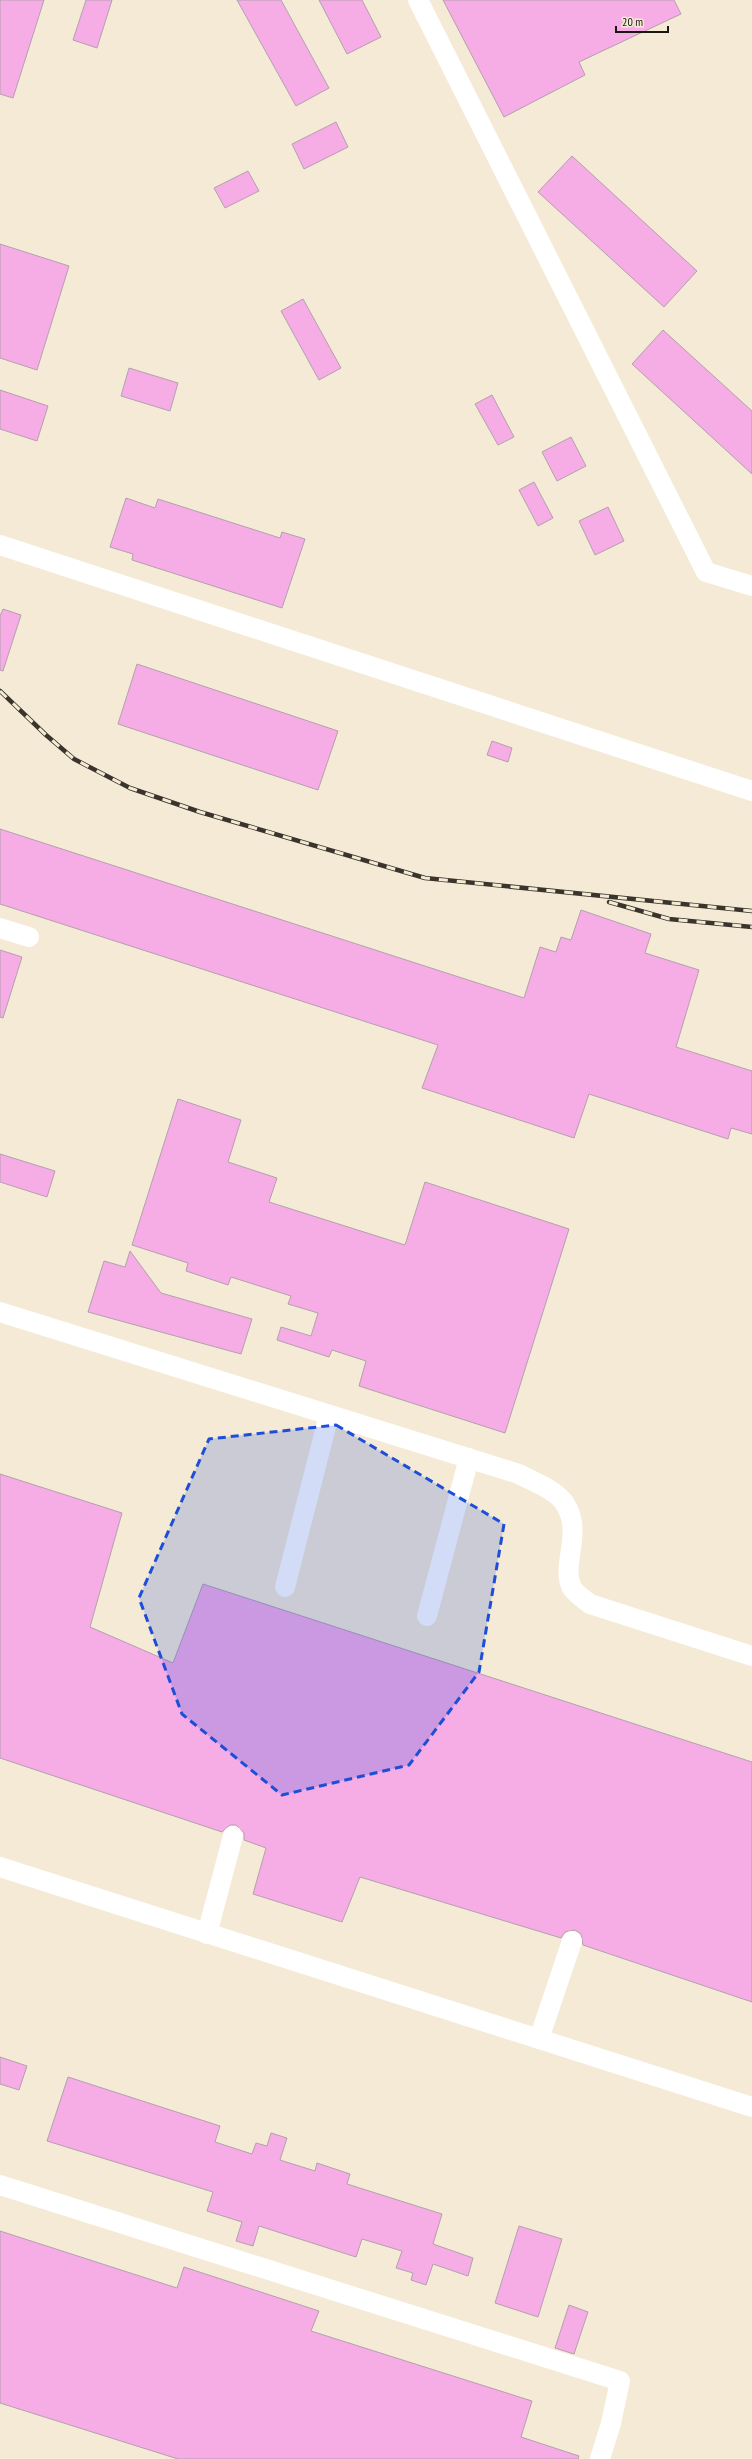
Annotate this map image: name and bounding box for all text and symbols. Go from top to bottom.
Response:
scale bar [616,8,668,34]
text: 20 m [622,14,643,29]

